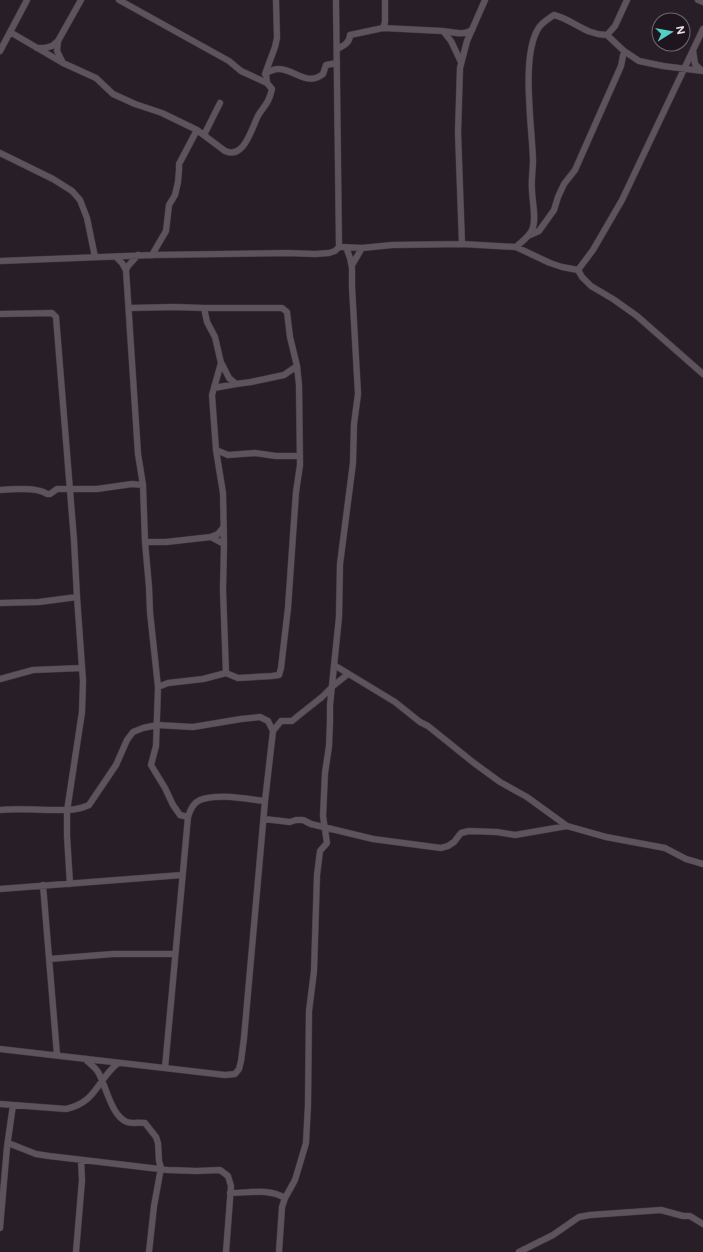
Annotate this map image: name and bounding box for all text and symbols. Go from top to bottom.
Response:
north arrow [651,12,691,52]
text: N [673,25,688,36]

